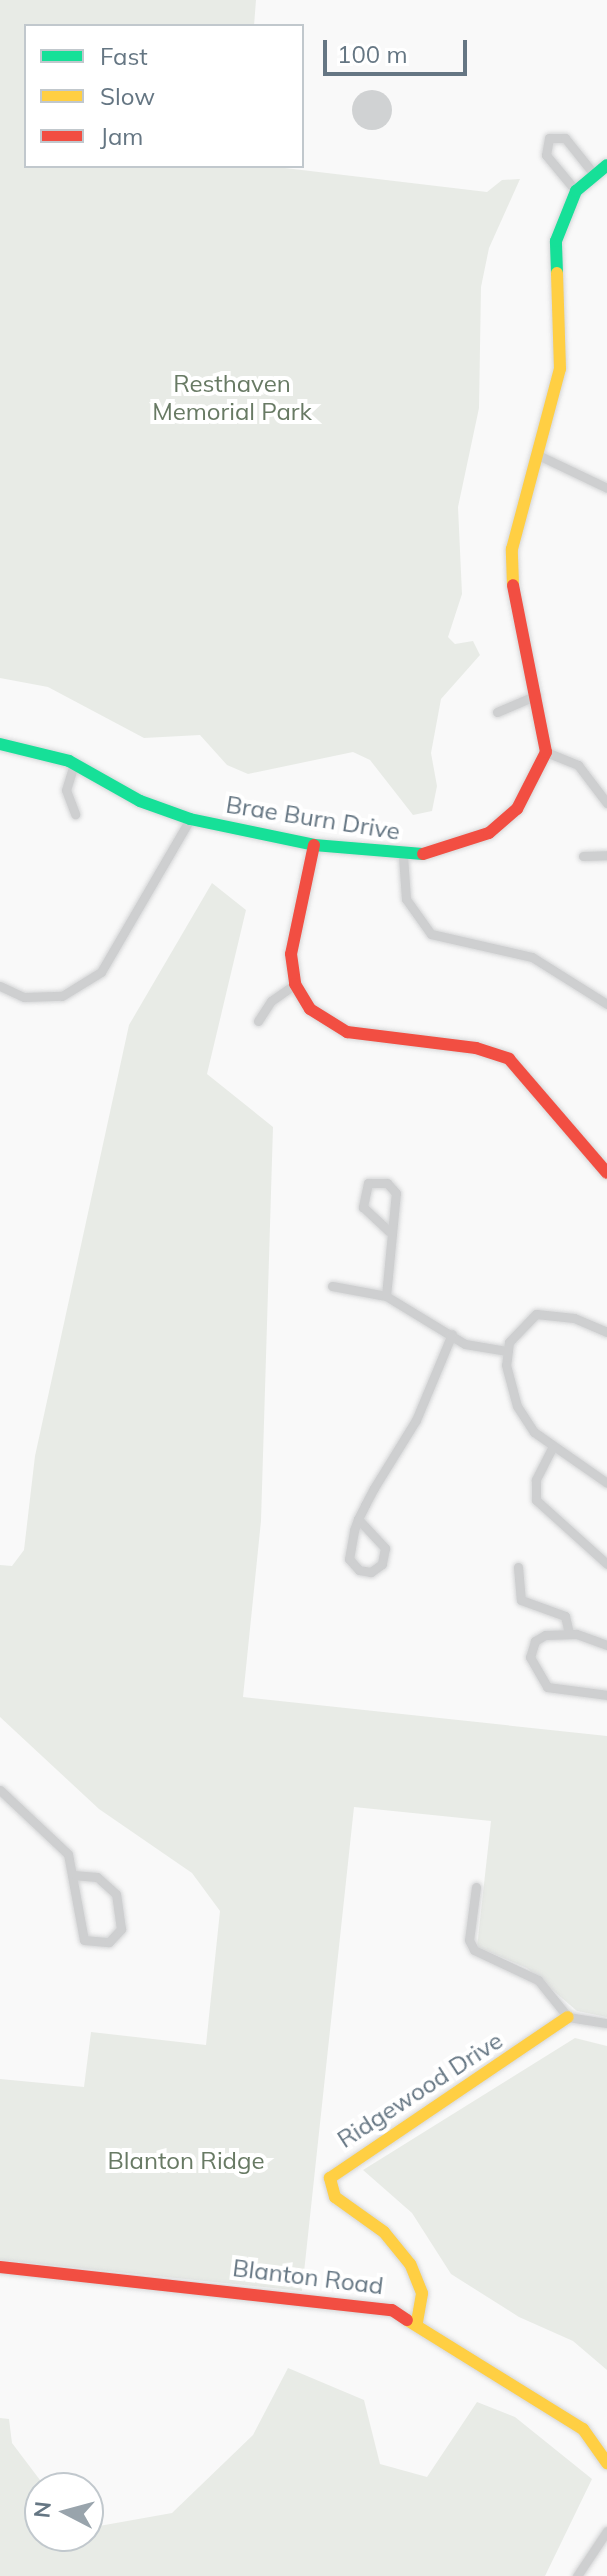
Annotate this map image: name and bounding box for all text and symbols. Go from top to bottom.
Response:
legend [24,24,304,168]
scale bar [327,24,471,74]
text: 100 m [337,39,408,69]
text: Fast [100,41,148,71]
text: Slow [100,81,155,111]
text: Jam [100,121,143,151]
park label: Resthaven Memorial Park [152,370,312,426]
street label: Brae Burn Drive [224,790,402,846]
street label: Ridgewood Drive [332,2026,508,2154]
park label: Blanton Ridge [107,2147,265,2175]
street label: Blanton Road [231,2253,385,2301]
north arrow [24,2472,104,2552]
text: N [27,2500,57,2519]

